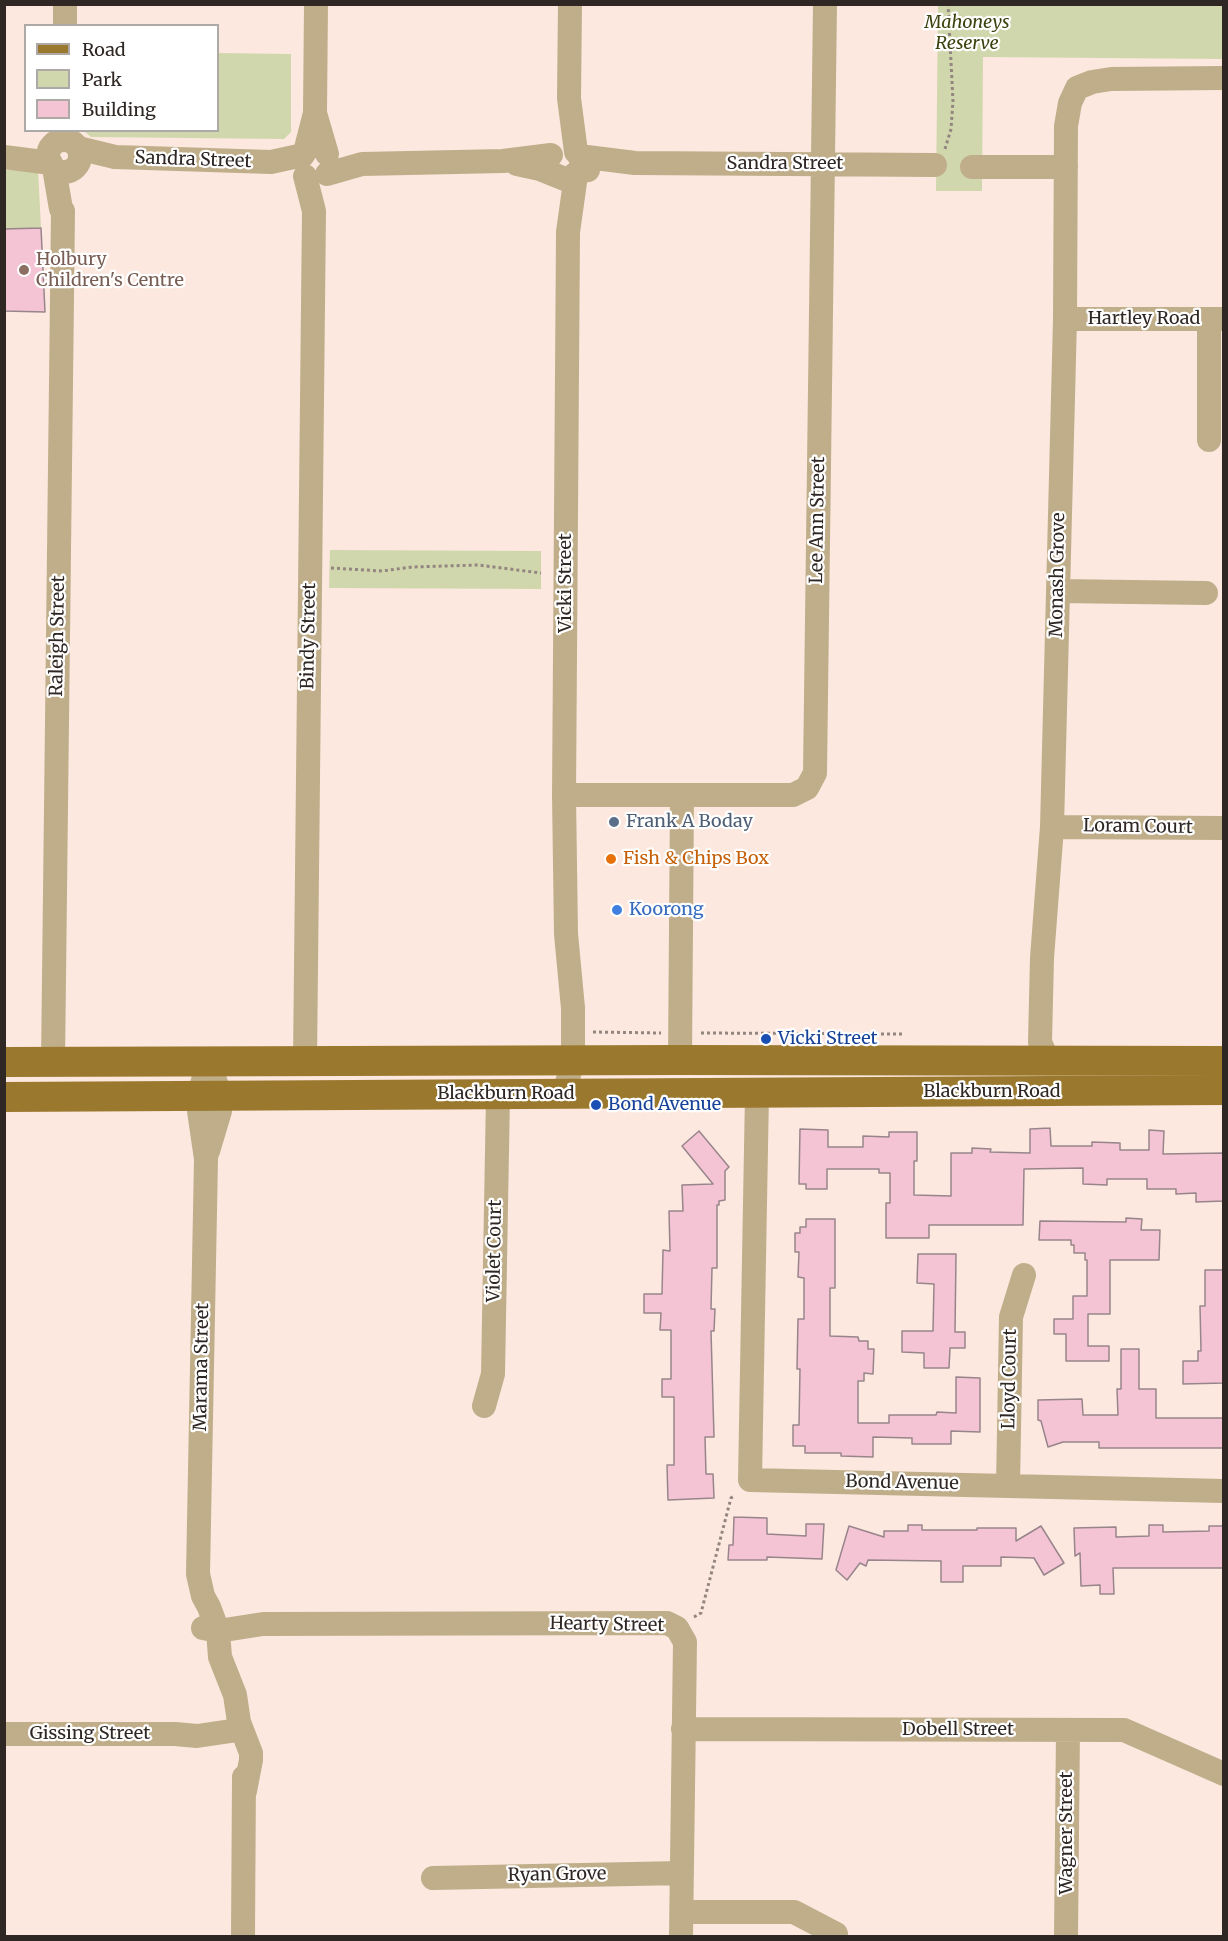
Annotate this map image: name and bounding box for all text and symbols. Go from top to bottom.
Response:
park label: Mahoneys Reserve [924,12,1010,54]
legend [24,24,219,132]
text: Road [82,38,126,61]
text: Park [82,68,122,91]
text: Building [82,98,156,121]
street label: Sandra Street [134,147,252,173]
street label: Sandra Street [727,153,843,175]
place label: Holbury Children's Centre [36,249,184,292]
marker: Holbury Children's Centre [17,263,31,277]
street label: Hartley Road [1088,308,1200,330]
street label: Lee Ann Street [806,456,830,584]
street label: Monash Grove [1046,512,1070,638]
street label: Vicki Street [555,533,577,633]
street label: Raleigh Street [46,575,70,697]
street label: Bindy Street [297,582,321,690]
place label: Frank A Boday [626,811,753,833]
marker: Frank A Boday [607,815,621,829]
street label: Loram Court [1083,815,1193,839]
place label: Fish & Chips Box [623,848,769,870]
marker: Fish & Chips Box [604,852,618,866]
place label: Koorong [629,899,704,921]
marker: Koorong [610,903,624,917]
place label: Vicki Street [778,1028,878,1050]
marker: Vicki Street [759,1032,773,1046]
street label: Blackburn Road [923,1081,1061,1103]
street label: Blackburn Road [437,1083,575,1105]
place label: Bond Avenue [608,1094,721,1116]
marker: Bond Avenue [589,1098,603,1112]
street label: Violet Court [483,1200,507,1302]
street label: Marama Street [190,1303,214,1431]
street label: Lloyd Court [998,1328,1022,1430]
street label: Bond Avenue [845,1471,959,1495]
street label: Hearty Street [549,1613,665,1637]
street label: Dobell Street [902,1719,1014,1741]
street label: Gissing Street [30,1723,150,1745]
street label: Wagner Street [1056,1771,1078,1895]
street label: Ryan Grove [508,1863,606,1887]

